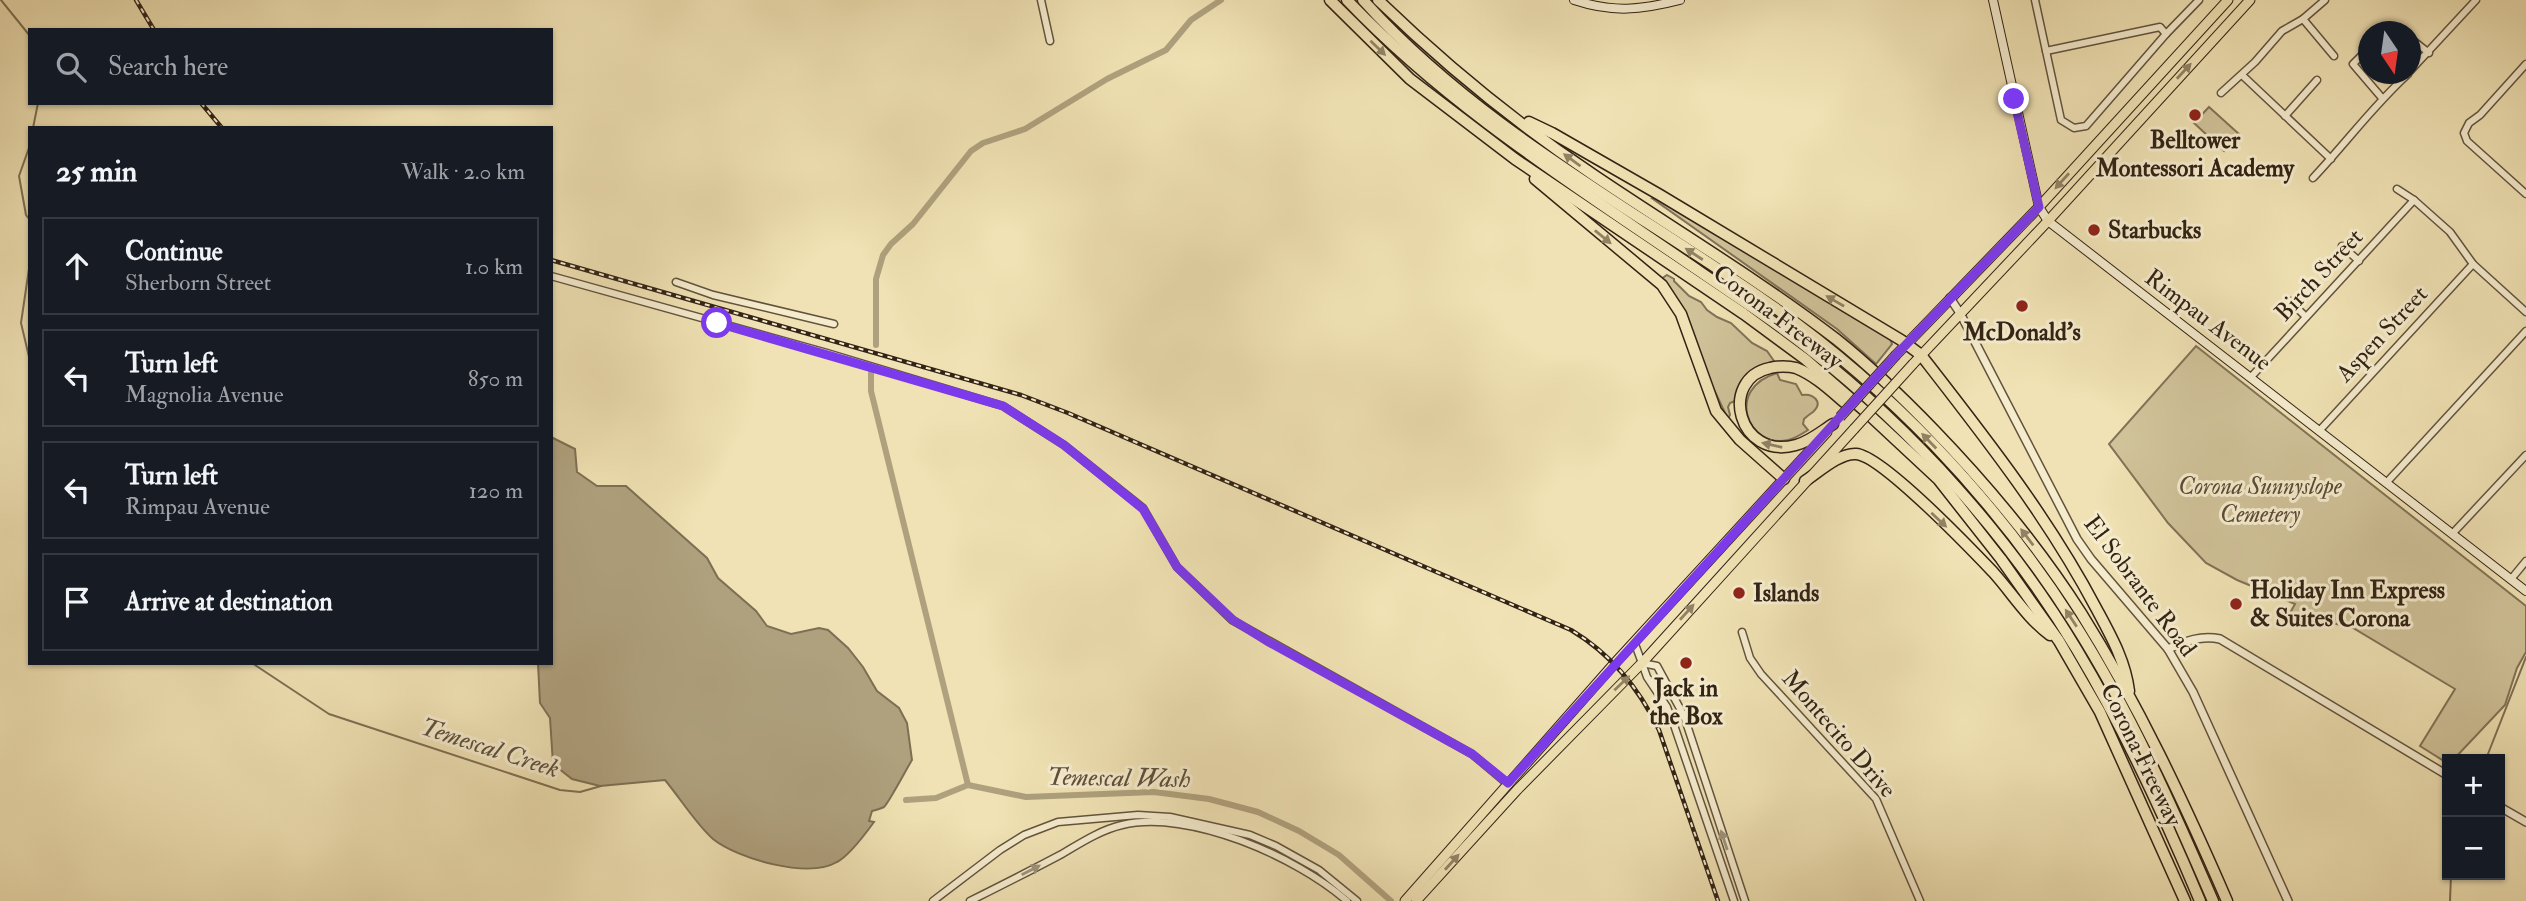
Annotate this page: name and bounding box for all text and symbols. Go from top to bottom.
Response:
north arrow [2358,21,2421,84]
search box [28,28,553,105]
one-way arrow [1369,40,1386,56]
icon: search [52,48,90,86]
text: Search here [108,51,228,83]
one-way arrow [2176,63,2192,80]
route end [1998,83,2029,114]
marker: Belltower Montessori Academy [2187,107,2203,123]
place label: Belltower Montessori Academy [2095,125,2296,184]
text: 25 min [56,153,137,190]
one-way arrow [1563,153,1581,167]
text: Walk · 2.0 km [402,157,525,186]
one-way arrow [2054,172,2070,190]
place label: Starbucks [2108,215,2201,246]
marker: Starbucks [2086,222,2102,238]
street label: Birch Street [2268,222,2370,328]
one-way arrow [1594,229,1611,244]
text: Continue [125,236,223,268]
icon: ahead [58,247,96,285]
one-way arrow [1685,248,1704,261]
text: 1.0 km [465,252,523,281]
street label: Corona Freeway [1707,258,1850,376]
street label: Rimpau Avenue [2138,262,2278,378]
text: Sherborn Street [125,268,271,297]
street label: Aspen Street [2329,279,2435,390]
one-way arrow [1825,295,1844,307]
marker: McDonald's [2014,298,2030,314]
route start [701,307,732,338]
place label: McDonald's [1962,317,2081,348]
text: Turn left [125,348,218,380]
icon: left [58,359,96,397]
text: 850 m [468,364,523,393]
text: Magnolia Avenue [125,380,284,409]
one-way arrow [1921,432,1937,450]
one-way arrow [1760,439,1782,450]
text: Turn left [125,460,218,492]
icon: left [58,471,96,509]
park label: Corona Sunnyslope Cemetery [2178,471,2343,530]
text: 120 m [469,476,523,505]
text: Rimpau Avenue [125,492,270,521]
street label: El Sobrante Road [2077,509,2203,663]
one-way arrow [1930,512,1947,528]
one-way arrow [2020,528,2034,547]
place label: Holiday Inn Express & Suites Corona [2250,575,2445,634]
place label: Islands [1753,578,1819,609]
icon: arrive [58,583,96,621]
marker: Islands [1731,585,1747,601]
text: Arrive at destination [125,586,333,618]
marker: Holiday Inn Express & Suites Corona [2228,596,2244,612]
one-way arrow [1679,604,1695,621]
one-way arrow [2065,609,2078,628]
marker: Jack in the Box [1678,655,1694,671]
street label: Montecito Drive [1775,664,1903,804]
place label: Jack in the Box [1649,673,1723,732]
one-way arrow [1613,675,1631,691]
street label: Corona Freeway [2093,678,2189,832]
water label: Temescal Creek [417,711,563,785]
map controls [2442,754,2505,880]
button: + [2442,754,2505,817]
water label: Temescal Wash [1047,761,1191,795]
button: − [2442,817,2505,880]
one-way arrow [1718,829,1729,850]
one-way arrow [1444,853,1460,871]
one-way arrow [1021,864,1041,876]

